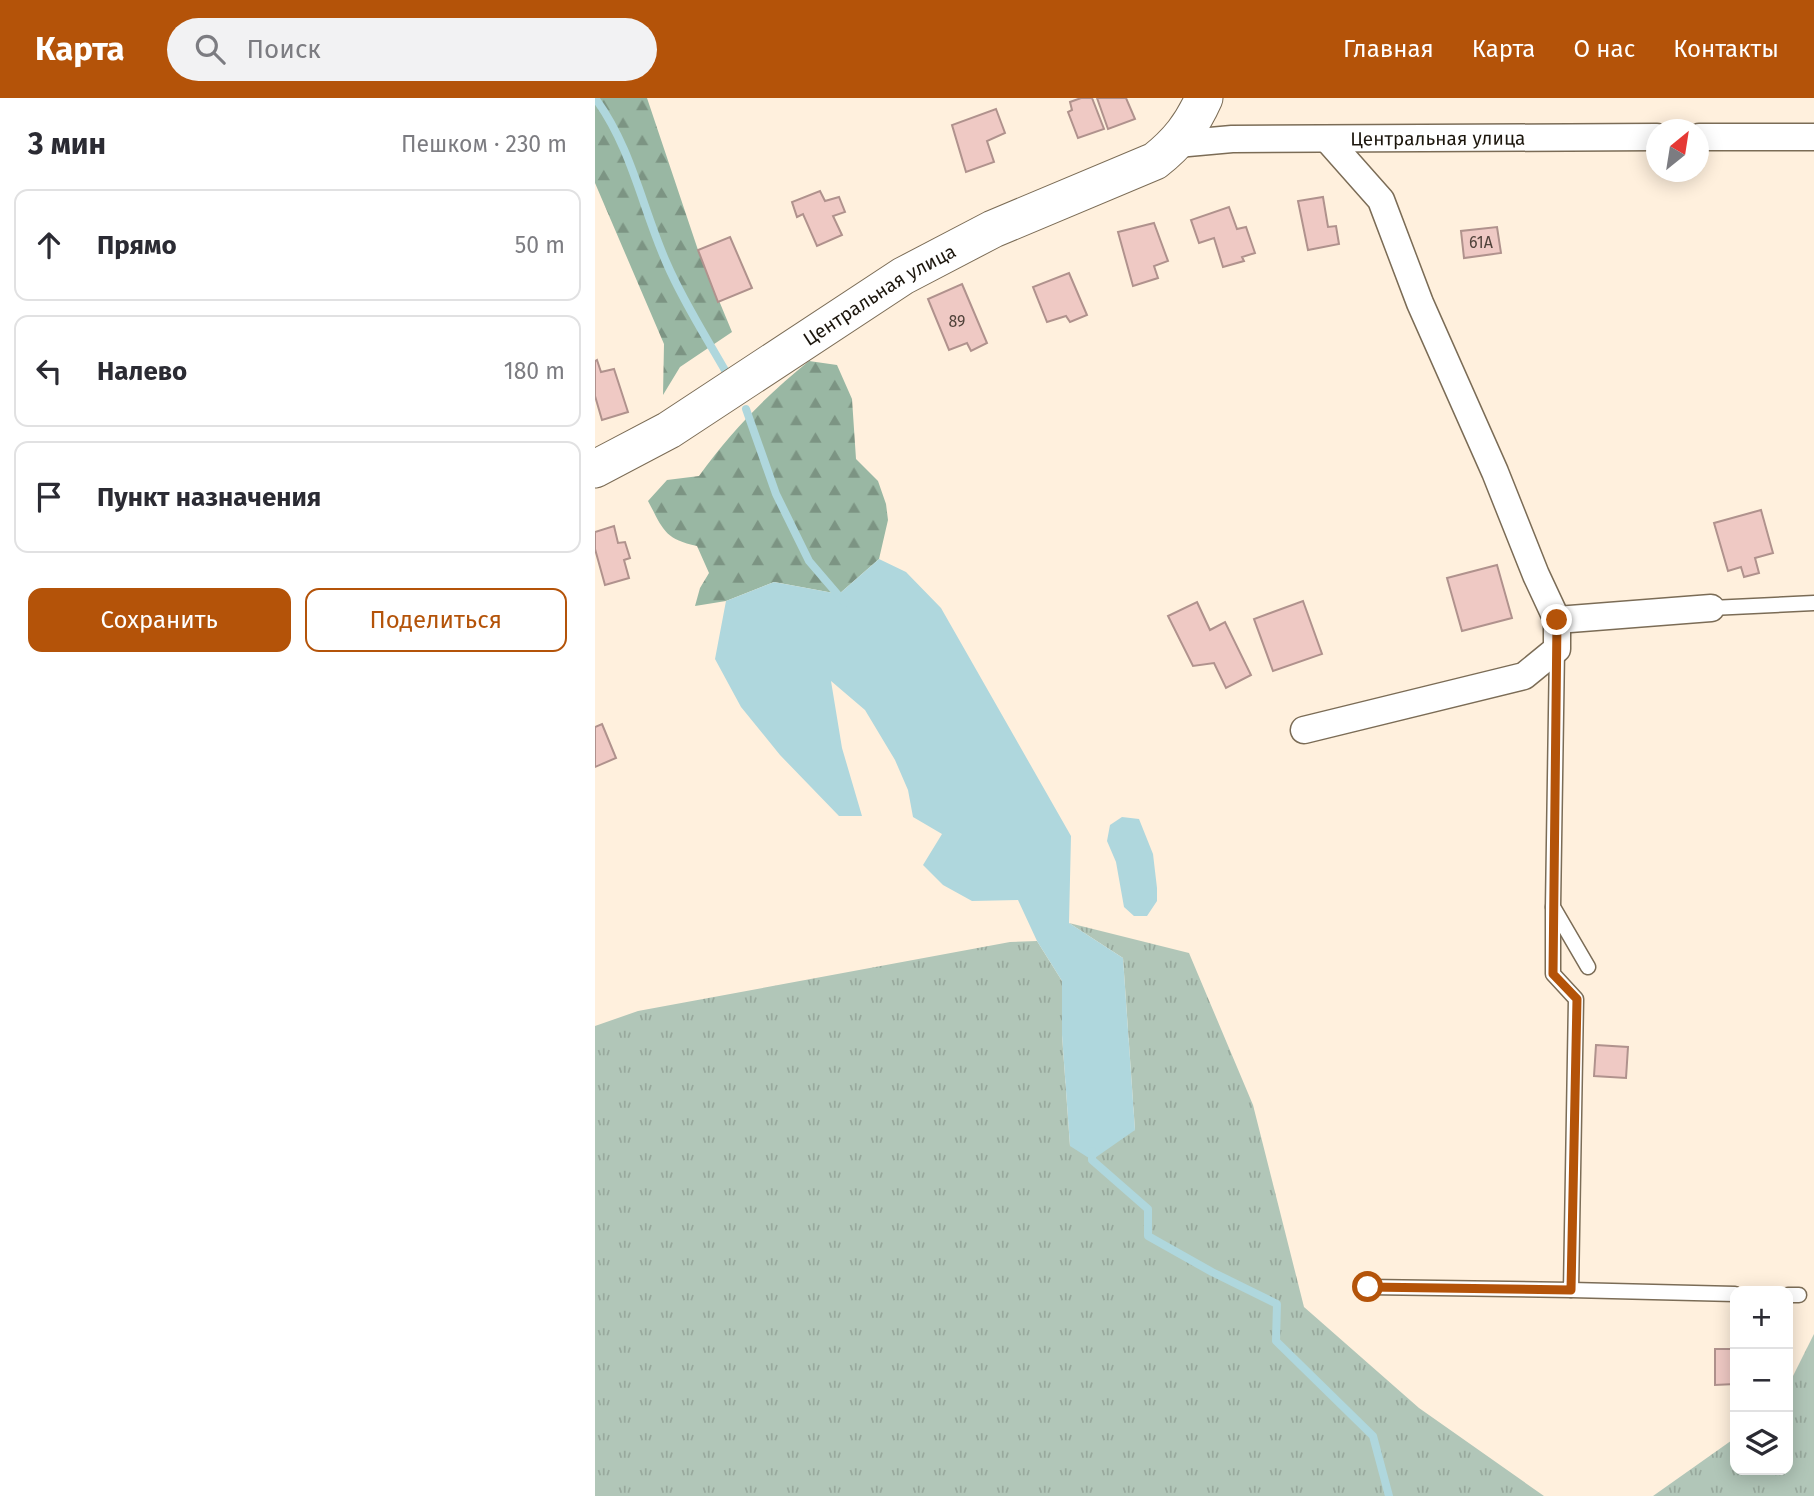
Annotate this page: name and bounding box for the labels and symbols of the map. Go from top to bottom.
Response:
north arrow [1646,119,1709,182]
street label: Центральная улица [1350,127,1525,150]
house number: 61А [1469,233,1494,252]
street label: Центральная улица [799,239,960,351]
house number: 89 [949,312,965,331]
route end [1541,604,1572,635]
route start [1352,1271,1383,1302]

